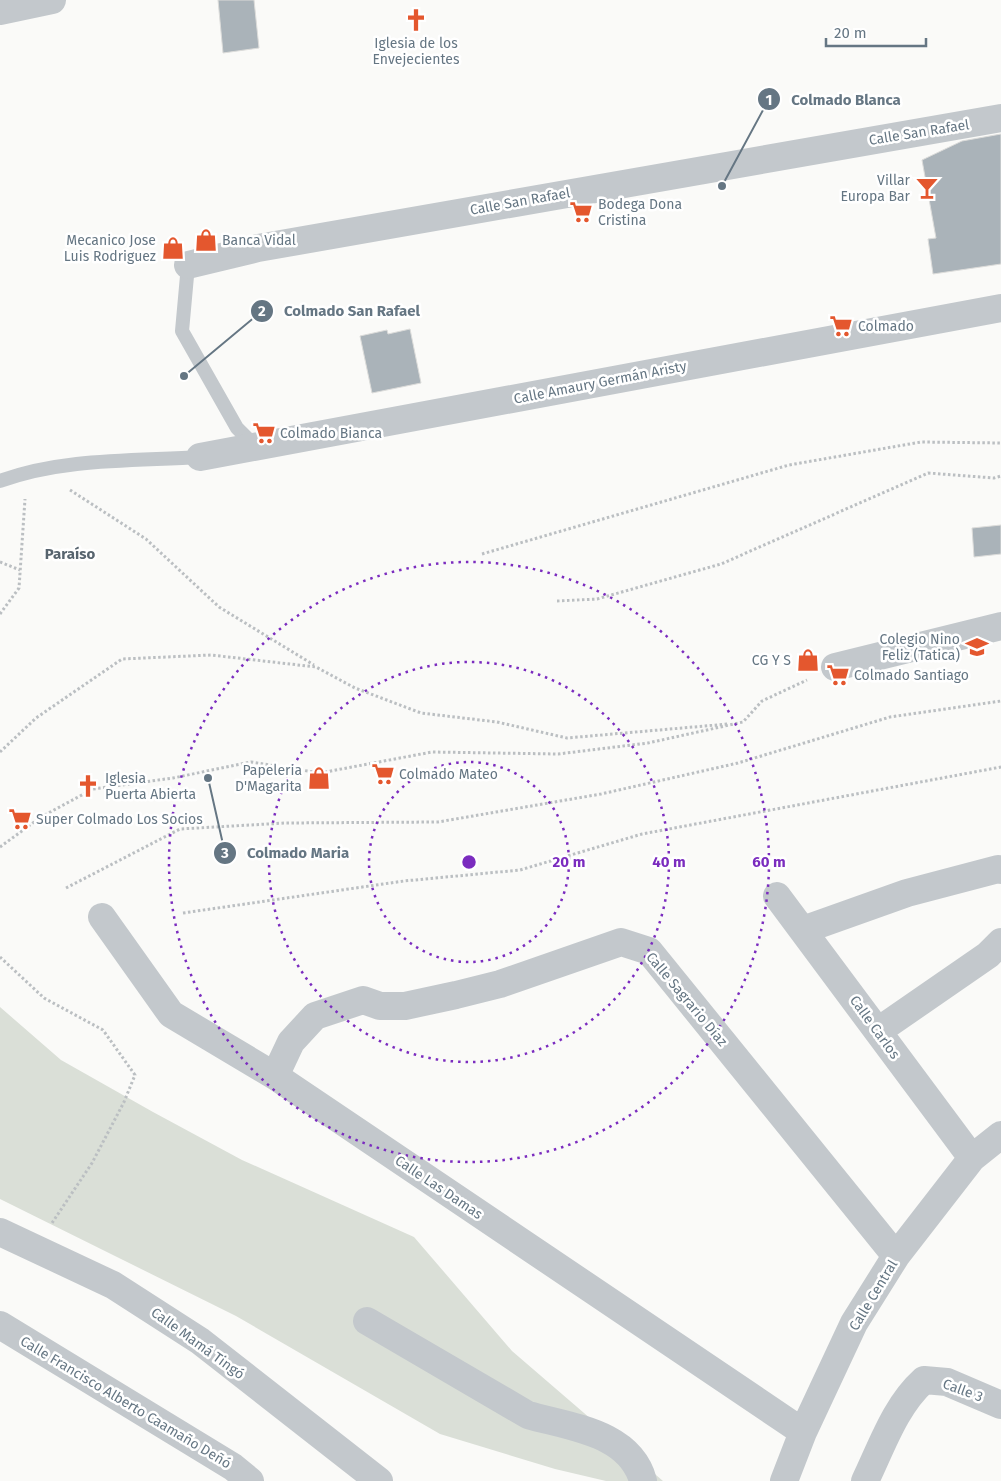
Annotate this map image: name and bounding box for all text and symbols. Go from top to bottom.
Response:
church icon: Iglesia de los Envejecientes [403,7,429,33]
scale bar [826,15,926,47]
text: 20 m [834,24,867,42]
place label: Iglesia de los Envejecientes [373,35,460,68]
callout: Colmado Blanca [757,84,911,114]
text: 1 [766,91,772,109]
text: Colmado Blanca [791,91,901,109]
street label: Calle San Rafael [868,116,971,149]
place label: Villar Europa Bar [840,172,911,205]
bar icon: Villar Europa Bar [914,175,940,201]
street label: Calle San Rafael [469,184,572,219]
place label: Bodega Dona Cristina [598,196,682,229]
supermarket icon: Bodega Dona Cristina [568,199,594,225]
shop icon: Banca Vidal [193,227,219,253]
place label: Mecanico Jose Luis Rodriguez [64,232,156,265]
place label: Banca Vidal [222,232,296,249]
shop icon: Mecanico Jose Luis Rodriguez [160,235,186,261]
callout: Colmado San Rafael [249,296,430,326]
text: 2 [258,302,266,320]
text: Colmado San Rafael [284,302,421,320]
supermarket icon: Colmado [828,313,854,339]
place label: Colmado [858,318,914,335]
street label: Calle Amaury Germán Aristy [512,357,688,408]
supermarket icon: Colmado Bianca [251,420,277,446]
place label: Colmado Bianca [280,425,382,442]
district label: Paraíso [45,545,95,563]
place label: Colegio Nino Feliz (Tatica) [880,631,960,664]
school or university icon: Colegio Nino Feliz (Tatica) [964,634,990,660]
shop icon: CG Y S [795,647,821,673]
place label: CG Y S [752,652,791,669]
supermarket icon: Colmado Santiago [825,662,851,688]
place label: Colmado Santiago [854,667,969,684]
supermarket icon: Colmado Mateo [370,761,396,787]
place label: Papeleria D'Magarita [235,762,302,795]
shop icon: Papeleria D'Magarita [306,765,332,791]
place label: Colmado Mateo [399,766,498,783]
place label: Iglesia Puerta Abierta [105,770,196,803]
church icon: Iglesia Puerta Abierta [75,773,101,799]
supermarket icon: Super Colmado Los Socios [7,806,33,832]
place label: Super Colmado Los Socios [36,811,203,828]
callout: Colmado Maria [212,838,359,868]
text: 3 [220,844,229,862]
text: Colmado Maria [247,844,349,862]
centre of rings [460,853,478,871]
text: 20 m [553,853,585,871]
text: 40 m [652,853,686,871]
text: 60 m [752,853,786,871]
street label: Calle Sagrario Díaz [642,949,731,1050]
street label: Calle Carlos [846,992,904,1063]
street label: Calle Las Damas [392,1152,486,1223]
street label: Calle Central [846,1257,901,1334]
street label: Calle Mamá Tingó [148,1304,248,1383]
street label: Calle Francisco Alberto Caamaño Deñó [17,1333,234,1472]
street label: Calle 3 [940,1375,985,1406]

